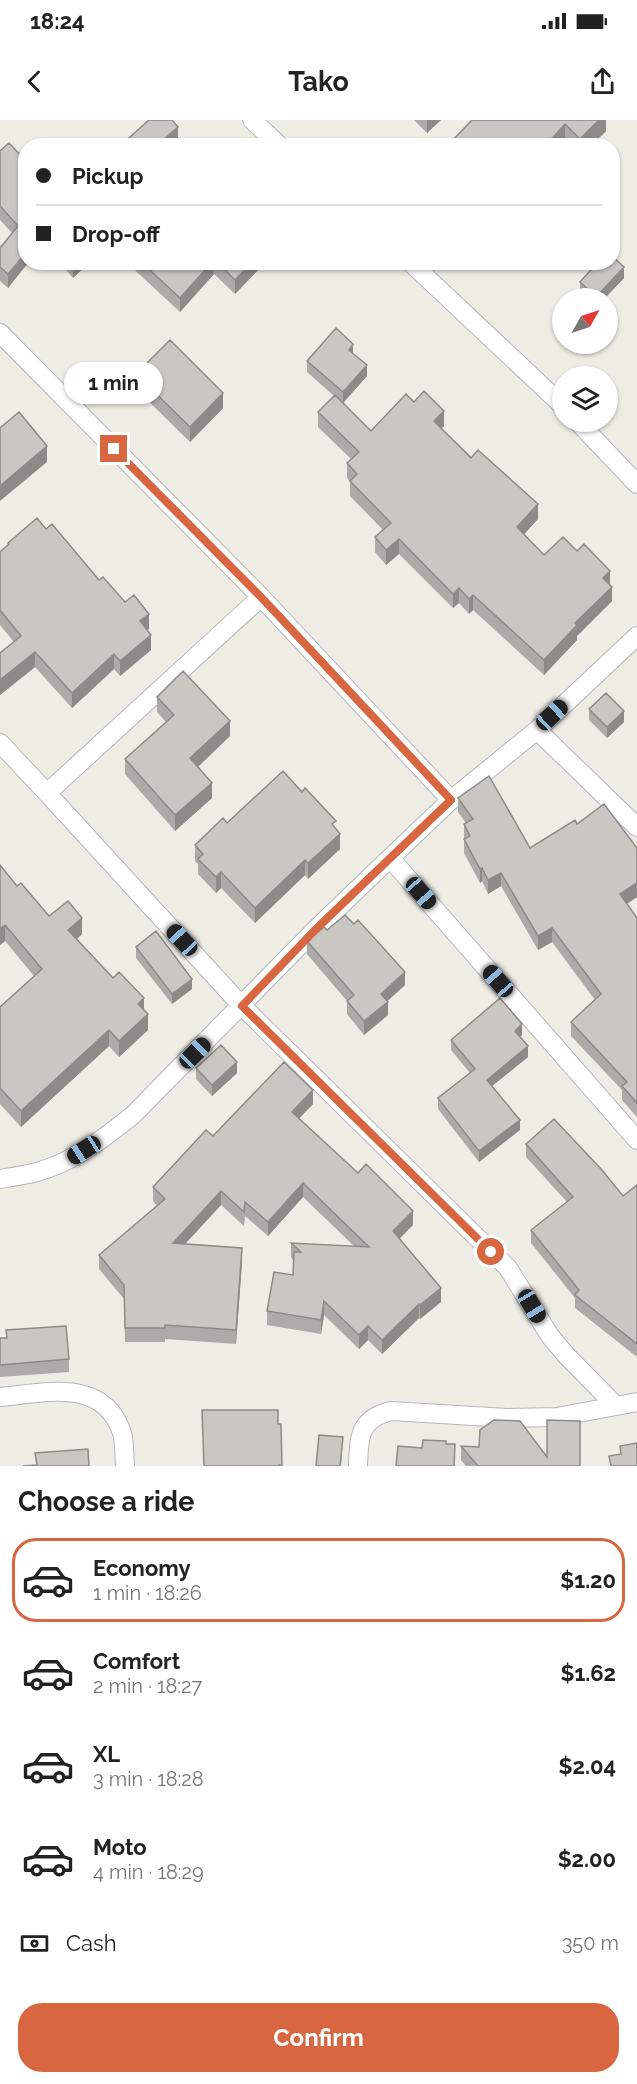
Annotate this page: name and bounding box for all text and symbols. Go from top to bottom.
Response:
text: 18:24 [30,8,85,34]
icon: back [18,65,51,98]
icon: share [586,65,619,98]
text: Tako [288,66,349,97]
text: Pickup [72,163,144,189]
text: Drop-off [72,221,160,247]
north arrow [552,288,618,354]
map controls [552,288,618,432]
callout: 1 min [64,362,164,404]
button: layers [552,366,618,432]
text: 1 min [88,371,139,395]
route end [100,435,127,462]
car [533,696,571,734]
car [402,874,440,912]
car [163,921,201,959]
car [479,962,517,1000]
car [176,1034,214,1072]
car [64,1133,104,1167]
route start [477,1238,504,1265]
car [515,1286,549,1326]
text: Choose a ride [18,1486,194,1517]
icon: car [21,1553,75,1607]
text: Economy [93,1555,191,1581]
text: $1.20 [560,1567,616,1593]
text: 1 min · 18:26 [93,1581,202,1605]
icon: car [21,1646,75,1700]
text: Comfort [93,1648,180,1674]
text: $1.62 [560,1660,616,1686]
text: 2 min · 18:27 [93,1674,202,1698]
icon: car [21,1739,75,1793]
text: XL [93,1741,120,1767]
text: $2.04 [559,1753,616,1779]
text: 3 min · 18:28 [93,1767,204,1791]
icon: car [21,1832,75,1886]
text: Moto [93,1834,147,1860]
text: $2.00 [558,1846,616,1872]
text: 4 min · 18:29 [93,1860,204,1884]
icon: cash [18,1927,51,1960]
text: Cash [66,1930,117,1956]
text: 350 m [562,1931,619,1955]
button: Confirm [18,2003,619,2072]

